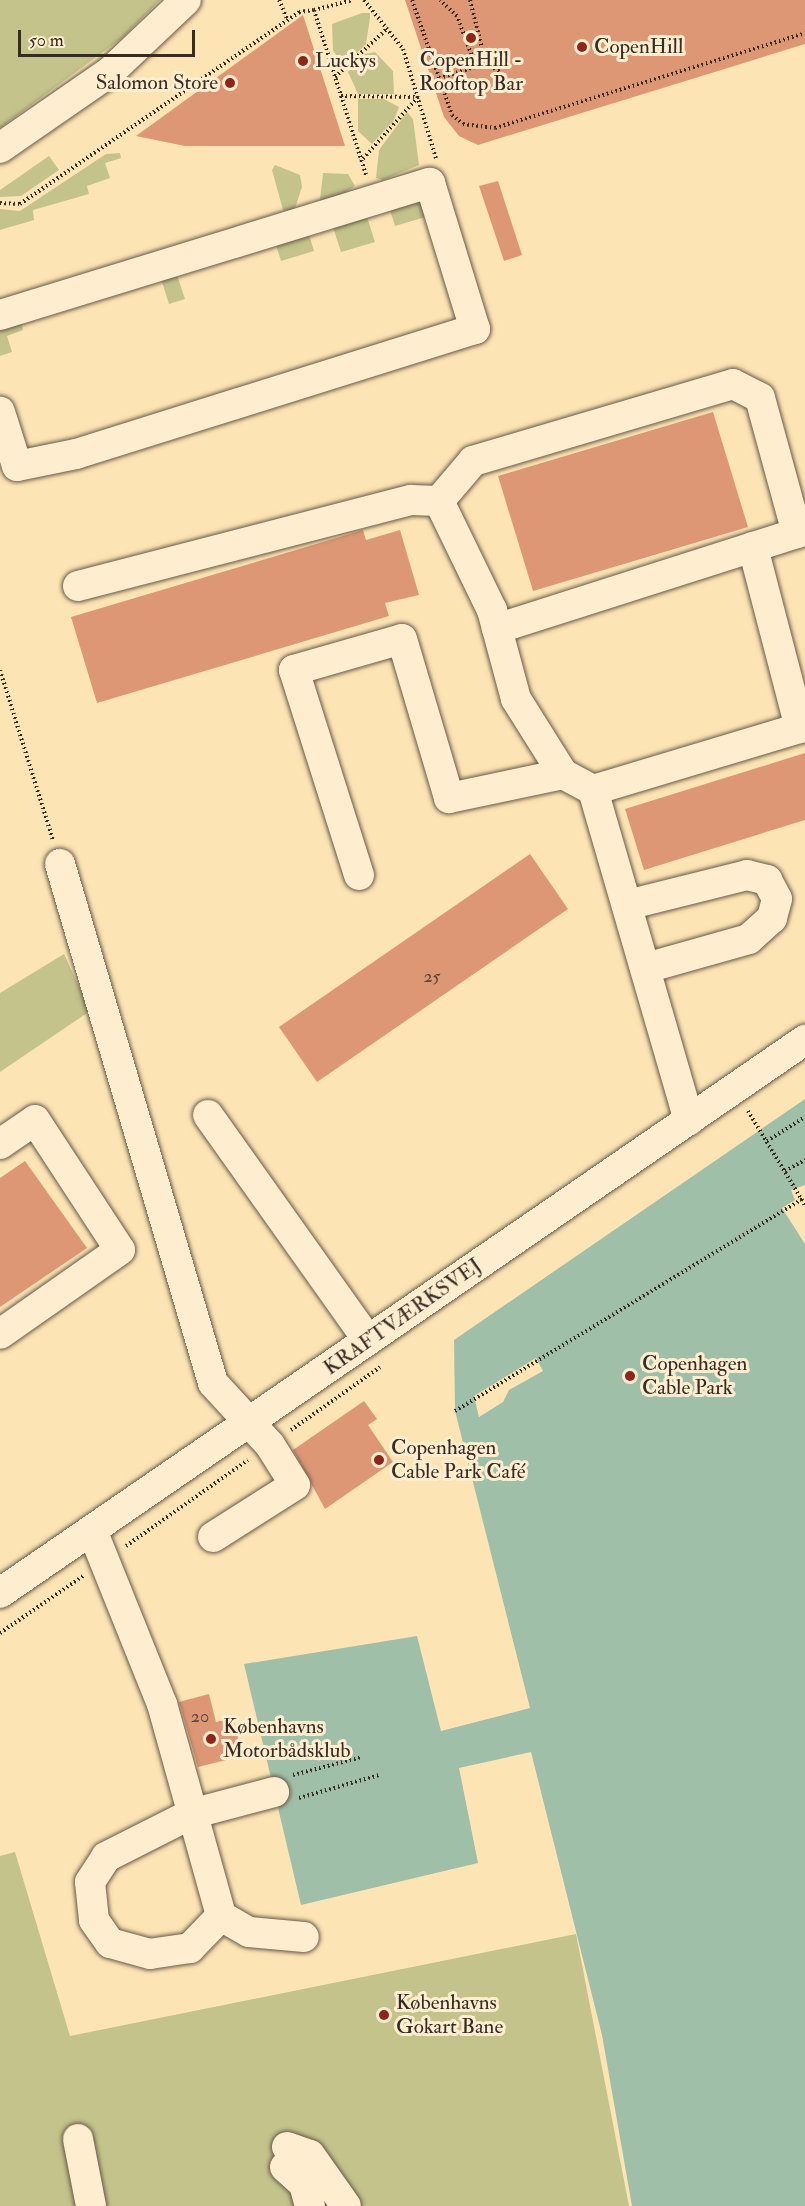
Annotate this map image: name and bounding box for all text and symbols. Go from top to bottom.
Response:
scale bar [21,18,198,56]
text: 50 m [29,29,64,52]
marker: CopenHill - Rooftop Bar [464,31,478,45]
place label: CopenHill [594,34,683,60]
marker: CopenHill [575,40,589,54]
place label: CopenHill - Rooftop Bar [419,47,523,97]
place label: Luckys [315,48,376,74]
marker: Luckys [296,54,310,68]
place label: Salomon Store [96,70,218,96]
marker: Salomon Store [223,76,237,90]
house number: 25 [424,966,440,988]
street label: KRAFTVÆRKSVEJ [319,1253,487,1381]
place label: Copenhagen Cable Park [642,1351,747,1401]
marker: Copenhagen Cable Park [623,1369,637,1383]
place label: Copenhagen Cable Park Café [391,1435,526,1485]
marker: Copenhagen Cable Park Café [372,1453,386,1467]
house number: 20 [191,1706,209,1728]
place label: Københavns Motorbådsklub [223,1714,351,1764]
marker: Københavns Motorbådsklub [204,1732,218,1746]
place label: Københavns Gokart Bane [396,1990,503,2040]
marker: Københavns Gokart Bane [377,2008,391,2022]

